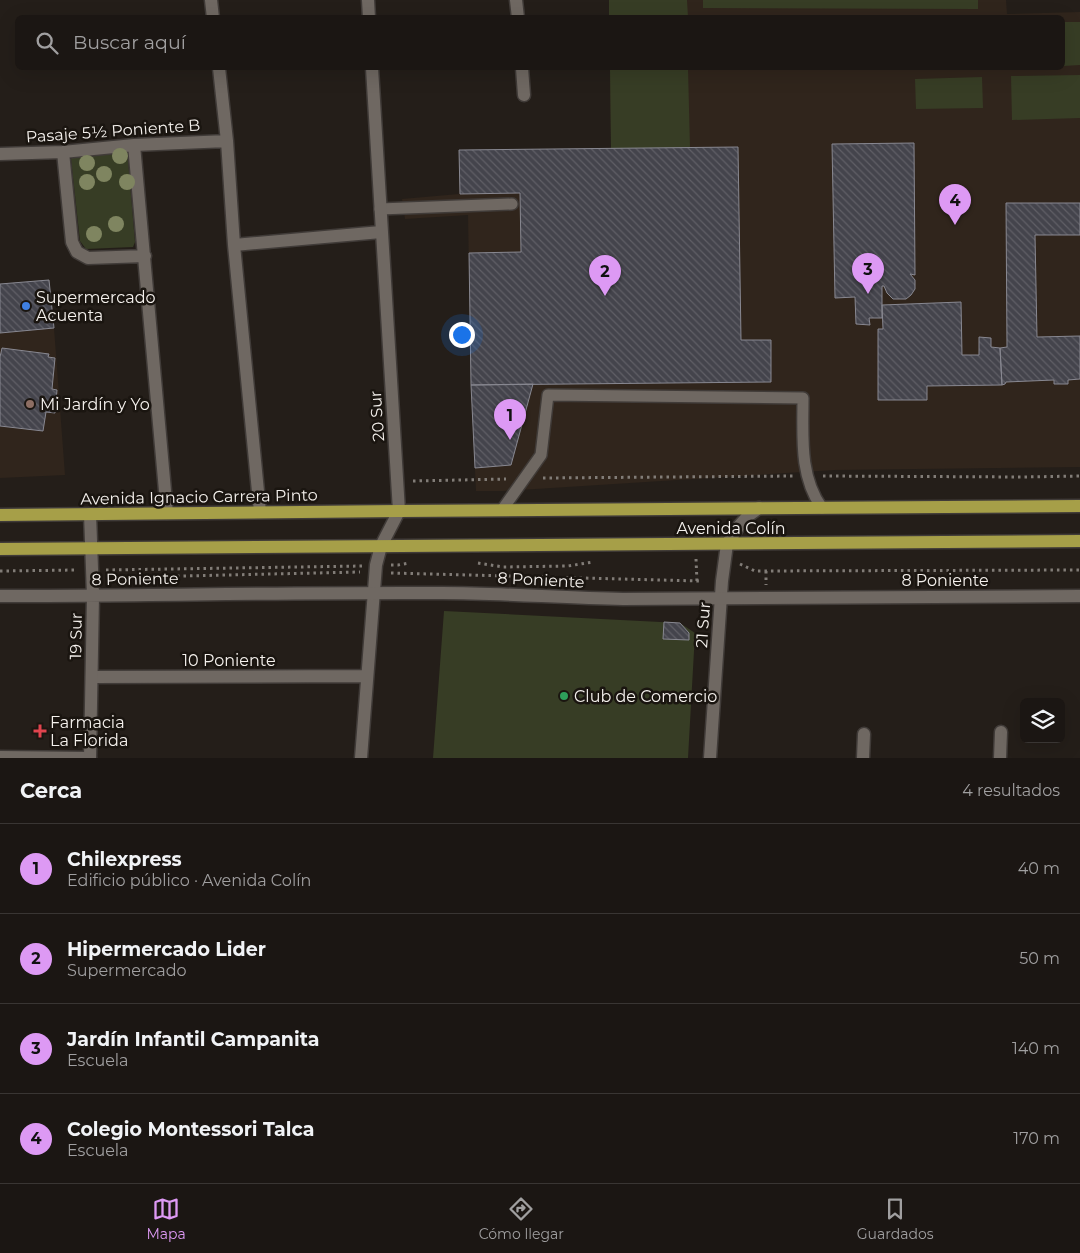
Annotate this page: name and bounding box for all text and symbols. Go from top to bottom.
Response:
search box [15,15,1065,70]
icon: search [33,29,61,57]
text: Buscar aquí [73,31,186,54]
street label: Pasaje 5½ Poniente B [25,115,201,147]
pin: 4 [939,184,971,225]
pin: 3 [852,253,884,294]
pin: 2 [589,255,621,296]
place label: Supermercado Acuenta [36,288,156,325]
marker: Supermercado Acuenta [20,300,32,312]
your location [449,322,475,348]
street label: 20 Sur [366,390,388,442]
place label: Mi Jardín y Yo [40,395,150,414]
marker: Mi Jardín y Yo [24,398,36,410]
pin: 1 [494,399,526,440]
street label: Avenida Ignacio Carrera Pinto [80,485,318,509]
street label: Avenida Colín [676,519,786,538]
street label: 8 Poniente [497,568,585,592]
street label: 8 Poniente [91,569,179,589]
street label: 8 Poniente [901,571,989,590]
street label: 21 Sur [692,601,714,649]
street label: 19 Sur [66,612,86,660]
street label: 10 Poniente [182,651,276,670]
place label: Club de Comercio [574,687,717,706]
marker: Club de Comercio [558,690,570,702]
map controls [1020,698,1065,743]
button: layers [1020,698,1065,743]
place label: Farmacia La Florida [50,713,128,750]
marker: Farmacia La Florida [34,725,46,737]
text: Cerca [20,778,82,803]
text: 4 resultados [962,781,1060,800]
text: Chilexpress [67,848,182,871]
text: 1 [33,859,39,878]
text: 40 m [1018,859,1060,878]
text: Edificio público · Avenida Colín [67,871,311,890]
text: Hipermercado Lider [67,938,266,961]
text: 2 [31,949,41,968]
text: 50 m [1019,949,1060,968]
text: Supermercado [67,961,187,980]
text: Jardín Infantil Campanita [67,1028,319,1051]
text: 3 [31,1039,41,1058]
text: 140 m [1012,1039,1060,1058]
text: Escuela [67,1051,129,1070]
text: Colegio Montessori Talca [67,1118,315,1141]
text: 4 [30,1129,42,1148]
text: 170 m [1013,1129,1060,1148]
text: Escuela [67,1141,129,1160]
tab: Mapa [146,1195,186,1243]
tab: Cómo llegar [479,1195,564,1243]
tab: Guardados [857,1195,934,1243]

